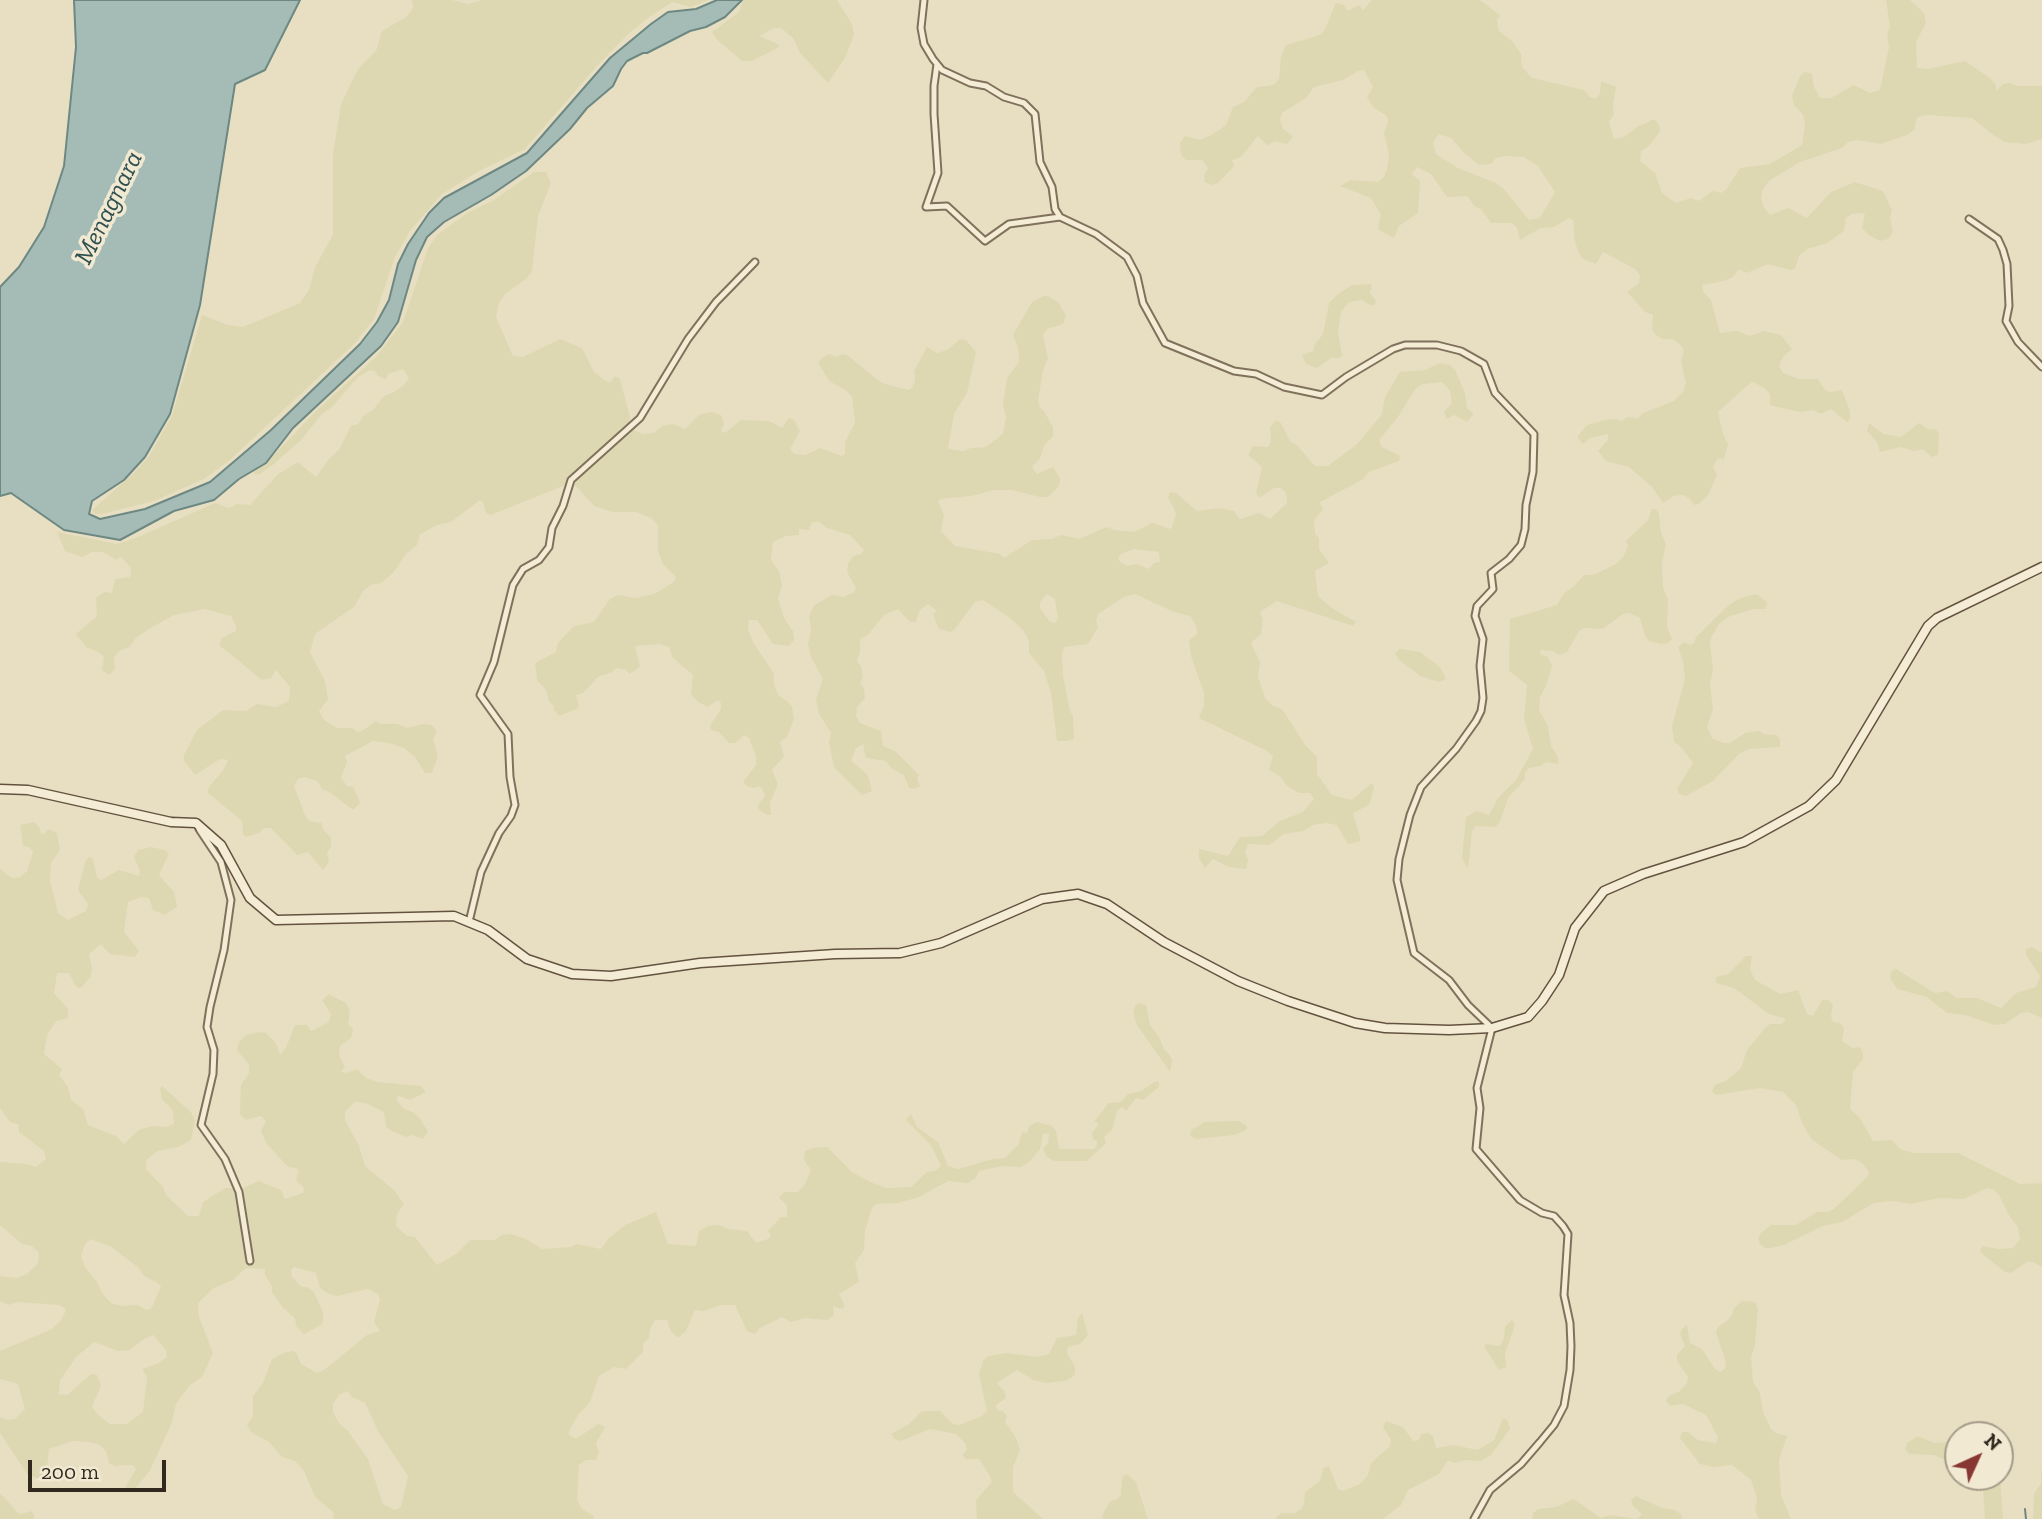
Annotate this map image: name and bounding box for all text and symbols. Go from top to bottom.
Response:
water label: Menagnara [68,146,150,270]
north arrow [1944,1421,2014,1491]
text: N [1980,1429,2006,1455]
scale bar [32,1446,170,1490]
text: 200 m [41,1459,99,1484]

